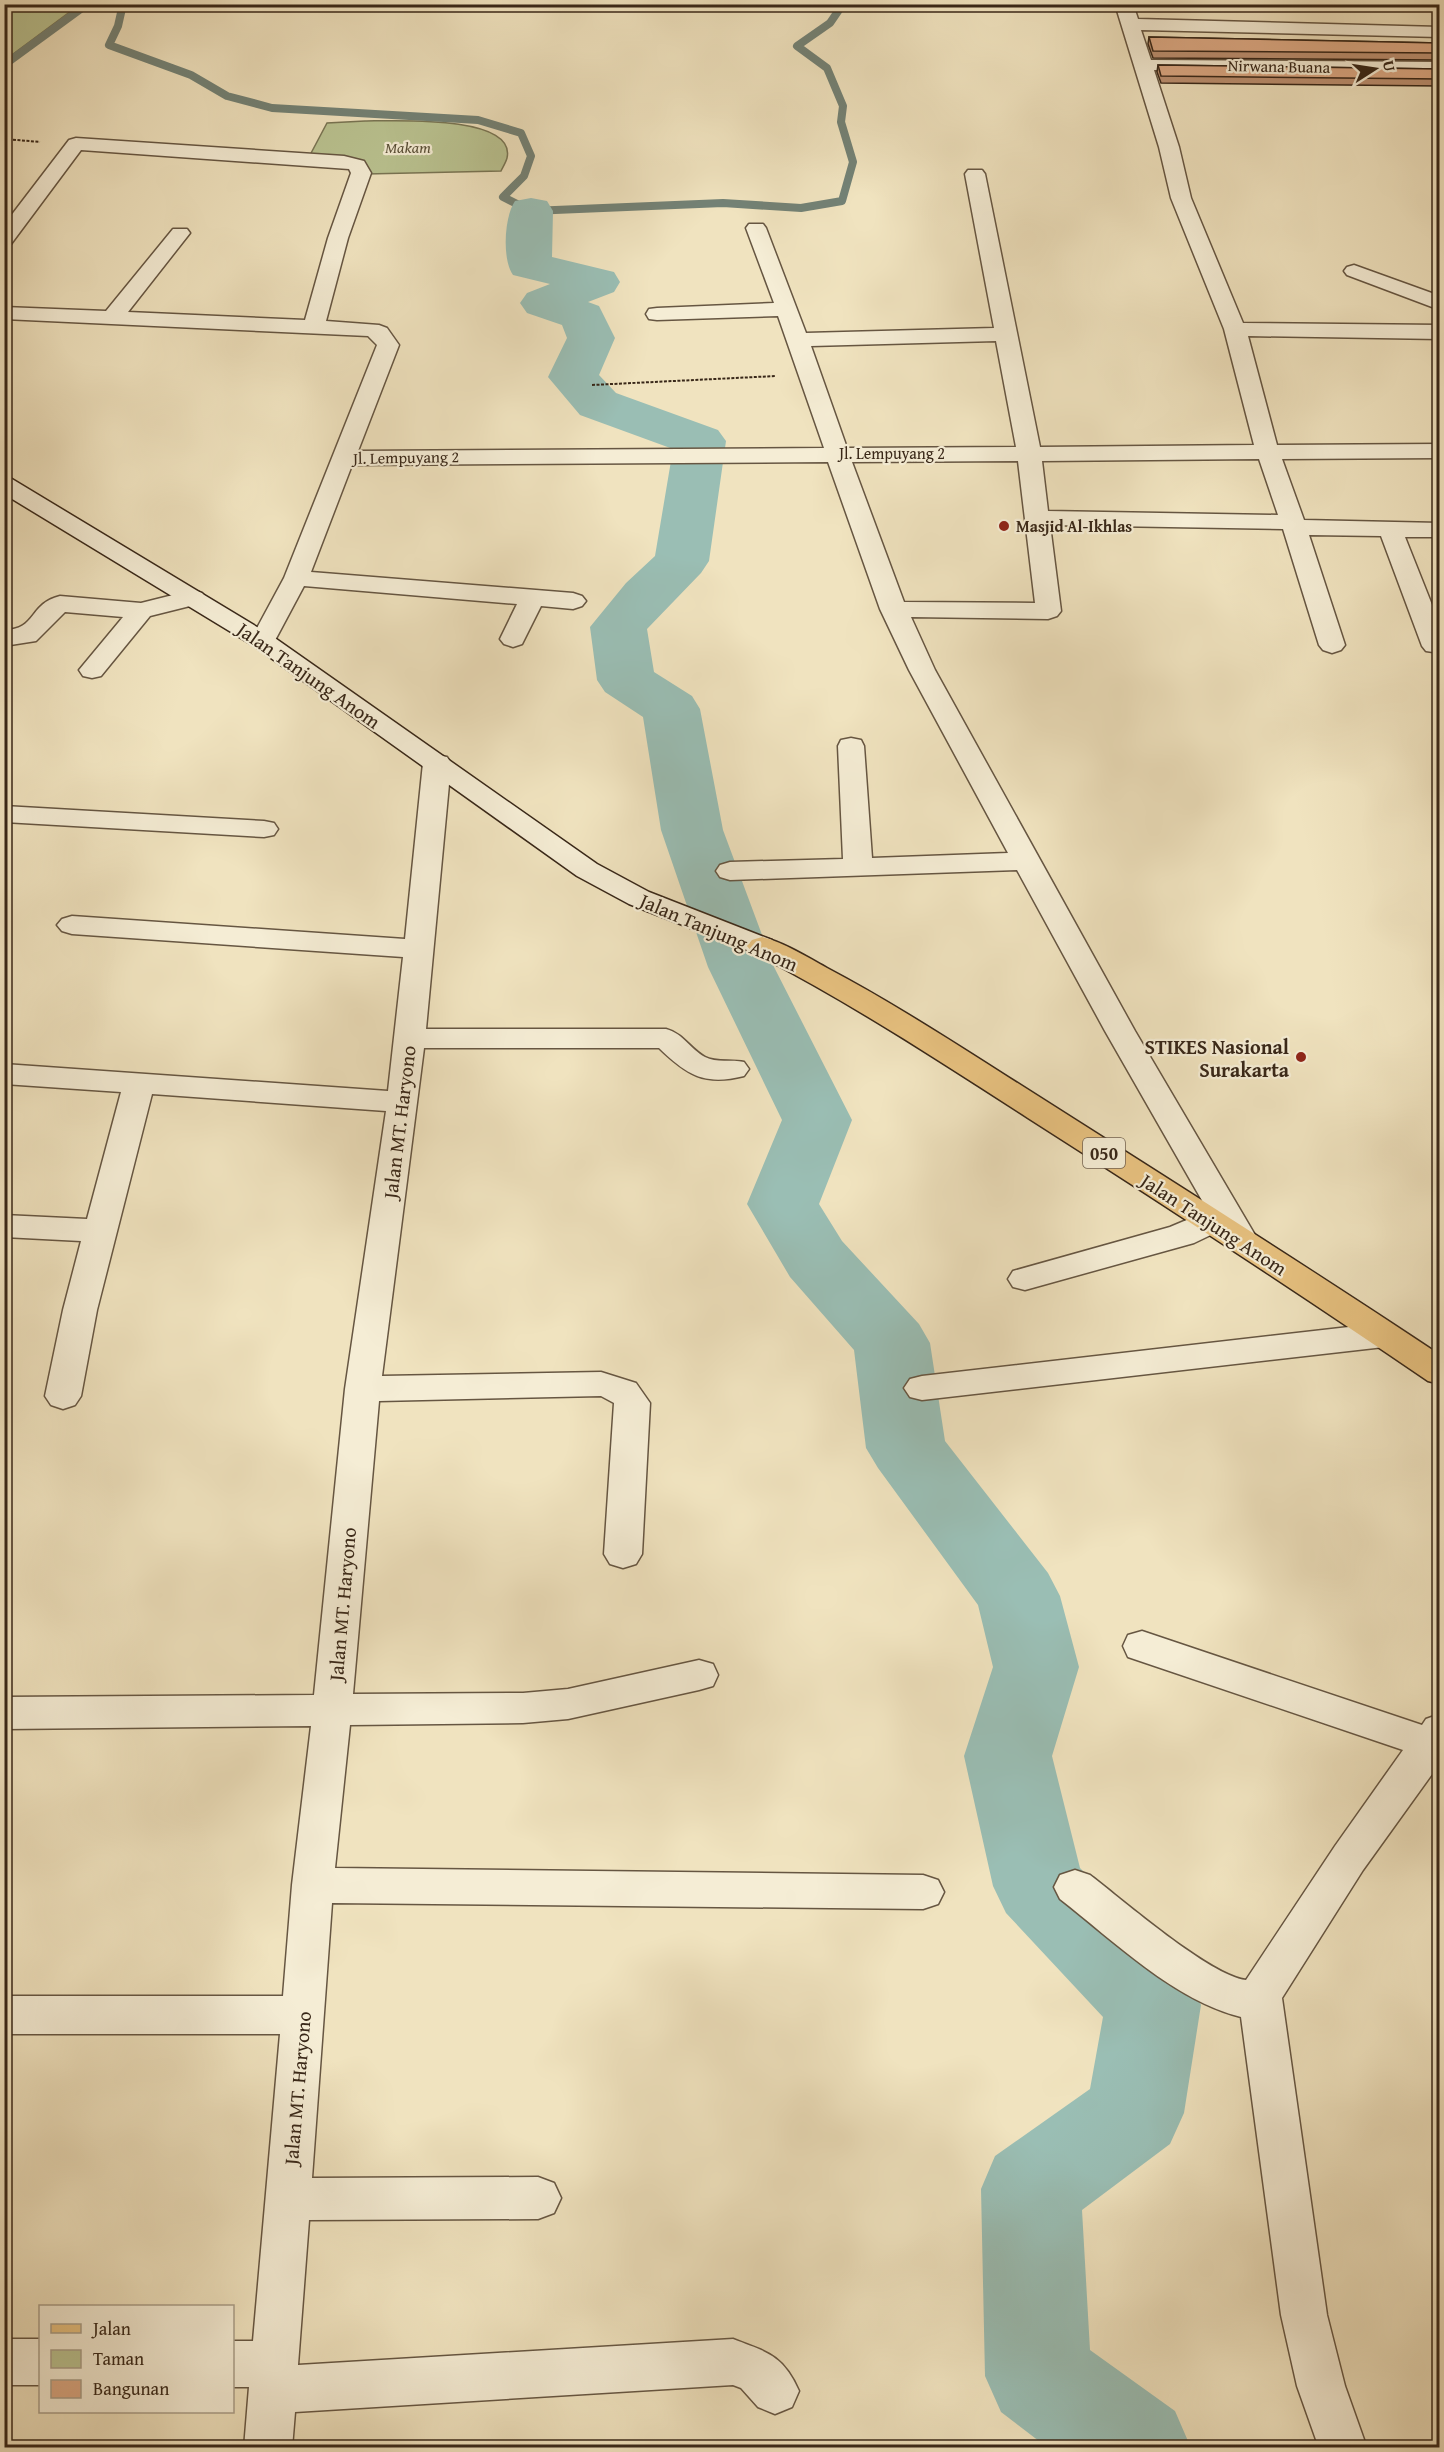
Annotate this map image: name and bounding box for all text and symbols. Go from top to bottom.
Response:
north arrow [1345,39,1405,99]
street label: Nirwana Buana [1228,53,1331,79]
text: U [1377,58,1403,74]
park label: Makam [385,135,431,159]
street label: Jl. Lempuyang 2 [837,441,945,465]
street label: Jl. Lempuyang 2 [351,444,459,470]
place label: Masjid Al-Ikhlas [1016,514,1132,538]
marker: Masjid Al-Ikhlas [997,519,1011,533]
street label: Jalan Tanjung Anom [229,613,387,736]
street label: Jalan Tanjung Anom [633,884,803,979]
place label: STIKES Nasional Surakarta [1144,1032,1290,1084]
street label: Jalan MT. Haryono [375,1044,423,1203]
marker: STIKES Nasional Surakarta [1294,1050,1308,1064]
road number: 050 [1083,1138,1125,1168]
street label: Jalan Tanjung Anom [1133,1164,1293,1283]
street label: Jalan MT. Haryono [321,1526,363,1685]
street label: Jalan MT. Haryono [276,2010,318,2169]
legend [39,2305,234,2413]
text: Jalan [91,2315,131,2342]
text: Taman [93,2345,144,2372]
text: Bangunan [93,2375,169,2402]

